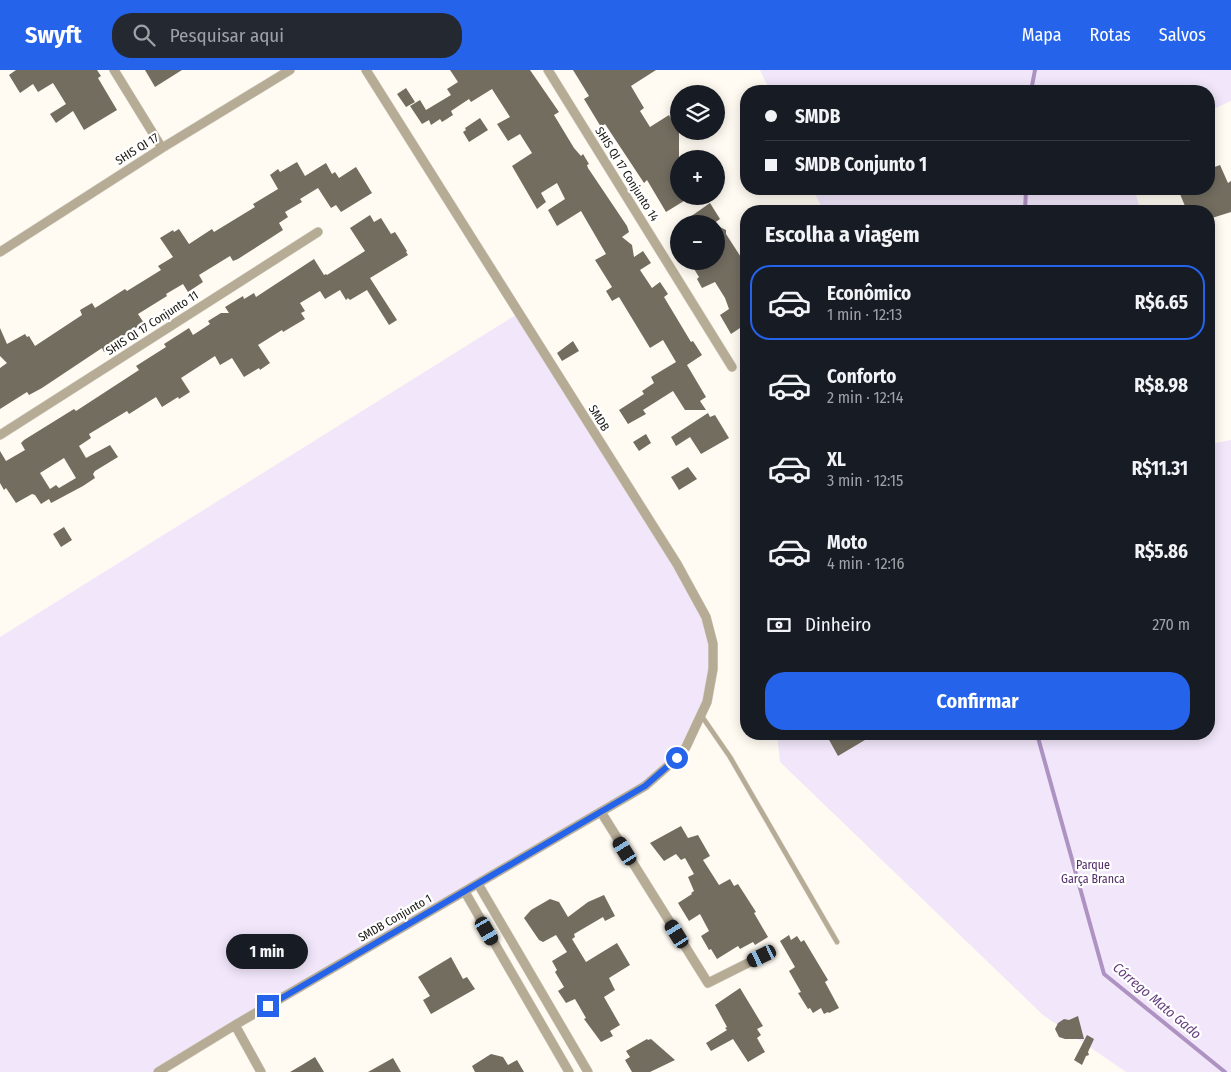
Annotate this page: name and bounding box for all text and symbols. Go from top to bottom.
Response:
search box [112,13,462,58]
text: Swyft [25,21,82,49]
icon: search [130,21,158,49]
text: Pesquisar aqui [170,24,284,47]
text: Mapa [1022,24,1062,46]
text: Rotas [1090,24,1131,46]
text: Salvos [1159,24,1206,46]
map controls [670,85,725,270]
button: layers [670,85,725,140]
text: SMDB [795,105,840,128]
street label: SHIS QI 17 Conjunto 14 [592,124,662,224]
street label: SHIS QI 17 [113,130,161,168]
button: + [670,150,725,205]
text: SMDB Conjunto 1 [795,153,927,176]
button: − [670,215,725,270]
text: Escolha a viagem [765,221,920,248]
icon: car [767,280,812,325]
text: Econômico [827,282,911,305]
street label: SHIS QI 17 Conjunto 11 [103,288,201,358]
text: R$6.65 [1135,291,1188,314]
text: 1 min · 12:13 [827,305,902,324]
icon: car [767,363,812,408]
text: Conforto [827,365,896,388]
text: R$8.98 [1134,374,1188,397]
text: 2 min · 12:14 [827,388,904,407]
street label: SMDB [586,402,613,434]
icon: car [767,446,812,491]
text: XL [827,448,846,471]
text: R$11.31 [1132,457,1188,480]
text: 3 min · 12:15 [827,471,903,490]
icon: car [767,529,812,574]
text: Moto [827,531,867,554]
text: R$5.86 [1134,540,1188,563]
text: 4 min · 12:16 [827,554,904,573]
icon: cash [765,611,793,639]
text: Dinheiro [805,613,871,636]
text: 270 m [1152,615,1190,634]
button: Confirmar [765,672,1190,730]
route start [666,747,688,769]
car [610,834,639,868]
park label: Parque Garça Branca [1061,858,1125,886]
street label: SMDB Conjunto 1 [356,891,434,945]
car [473,914,500,948]
car [662,917,691,951]
callout: 1 min [227,934,309,968]
text: 1 min [250,942,284,961]
car [745,943,778,969]
water label: Córrego Mato Gado [1109,959,1205,1043]
route end [257,995,279,1017]

